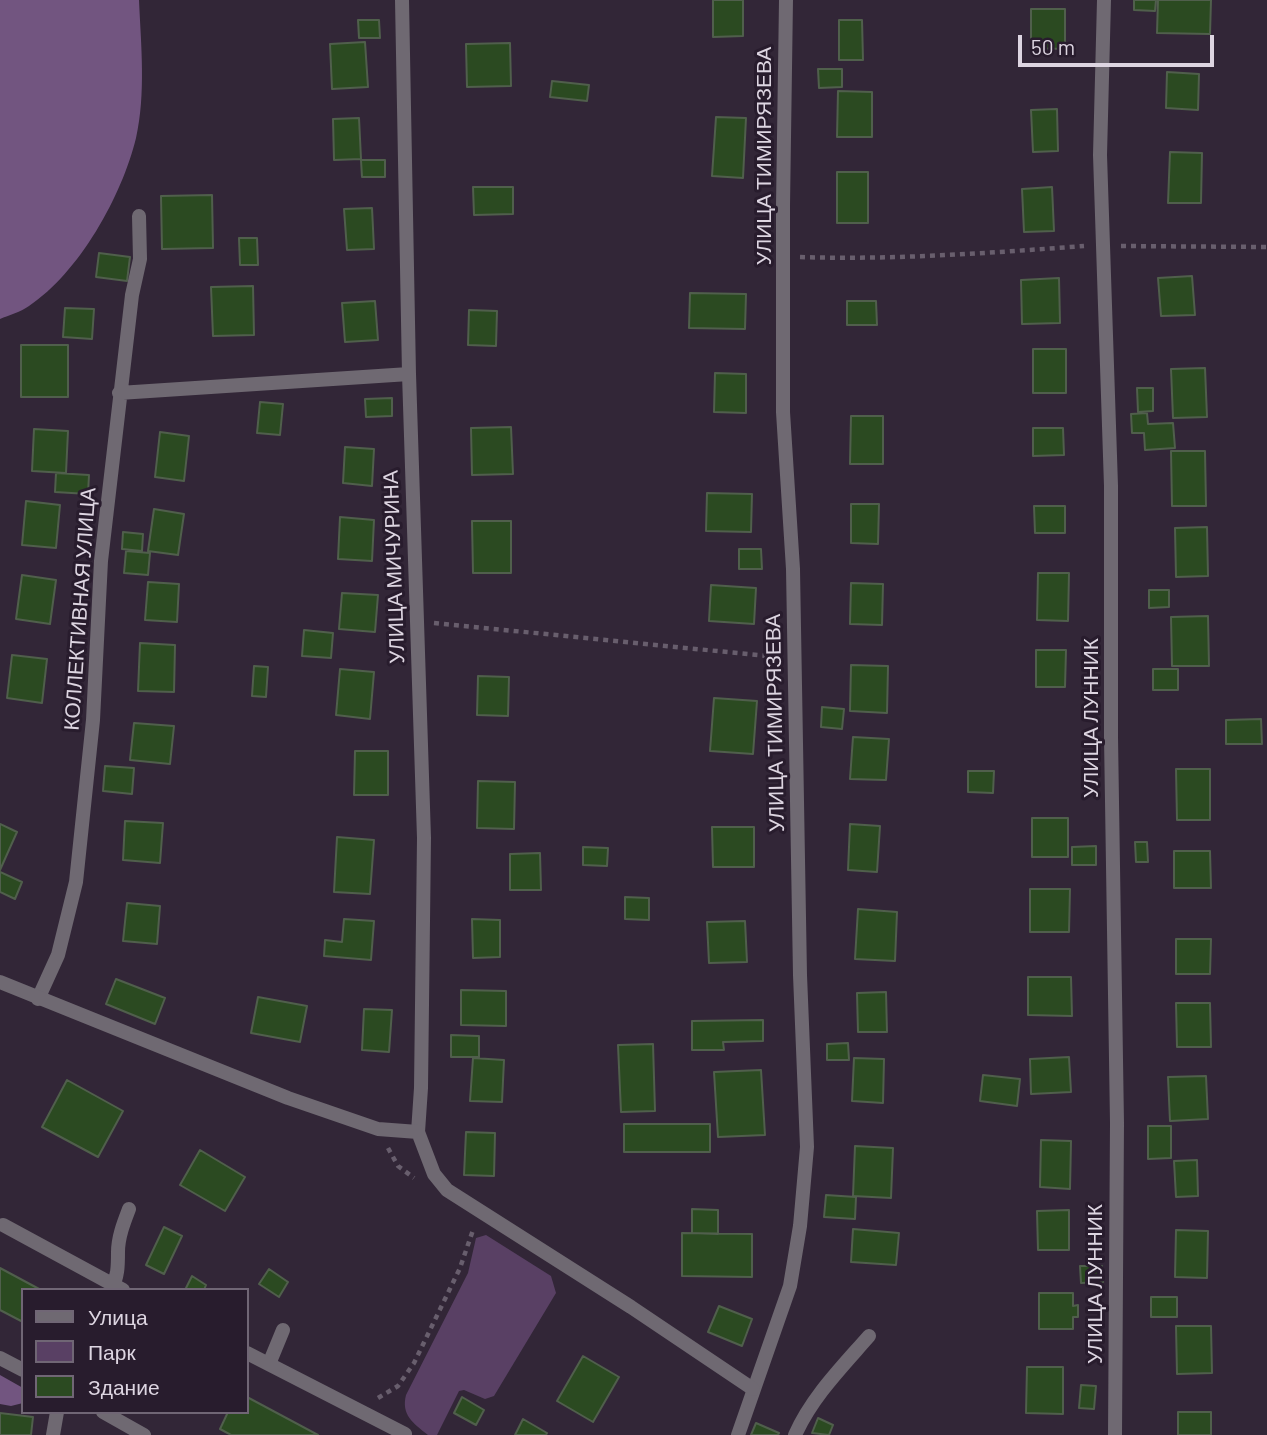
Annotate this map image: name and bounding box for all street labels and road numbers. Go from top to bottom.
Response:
street label: УЛИЦА ТИМИРЯЗЕВА [751,47,777,265]
street label: УЛИЦА МИЧУРИНА [378,470,410,664]
street label: КОЛЛЕКТИВНАЯ УЛИЦА [59,487,101,731]
street label: УЛИЦА ТИМИРЯЗЕВА [760,614,790,832]
street label: УЛИЦА ЛУННИК [1078,638,1104,798]
street label: УЛИЦА ЛУННИК [1082,1204,1108,1364]

